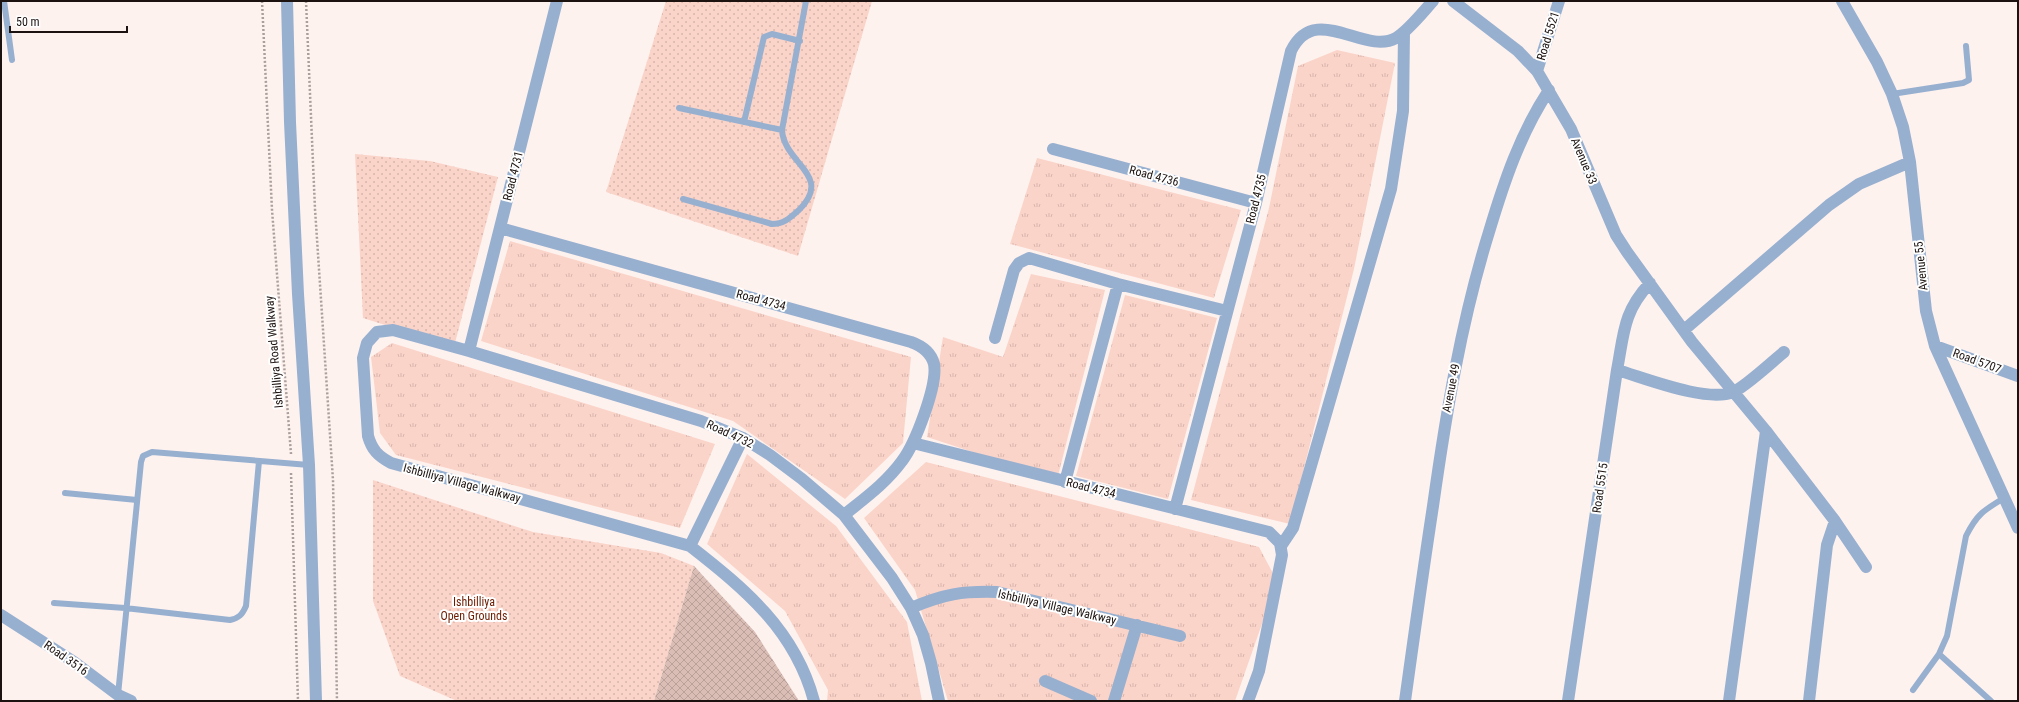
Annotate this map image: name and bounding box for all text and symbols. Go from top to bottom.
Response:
scale bar [10,8,127,34]
street label: Road 5521 [1534,10,1562,62]
text: 50 m [16,15,40,29]
street label: Avenue 33 [1568,136,1600,186]
street label: Road 4731 [500,150,526,202]
street label: Road 4736 [1128,163,1180,189]
street label: Road 4735 [1243,173,1269,225]
street label: Avenue 55 [1911,241,1931,291]
street label: Road 4734 [735,287,787,313]
street label: Ishbilliya Road Walkway [262,295,286,409]
street label: Road 5707 [1951,346,2003,376]
street label: Avenue 49 [1439,362,1463,413]
street label: Road 4732 [704,417,756,451]
street label: Ishbilliya Village Walkway [402,461,522,505]
street label: Road 5515 [1590,462,1610,514]
street label: Road 4734 [1065,475,1117,501]
street label: Ishbilliya Village Walkway [996,587,1118,627]
park label: Ishbilliya Open Grounds [440,595,508,623]
street label: Road 3516 [41,638,91,678]

